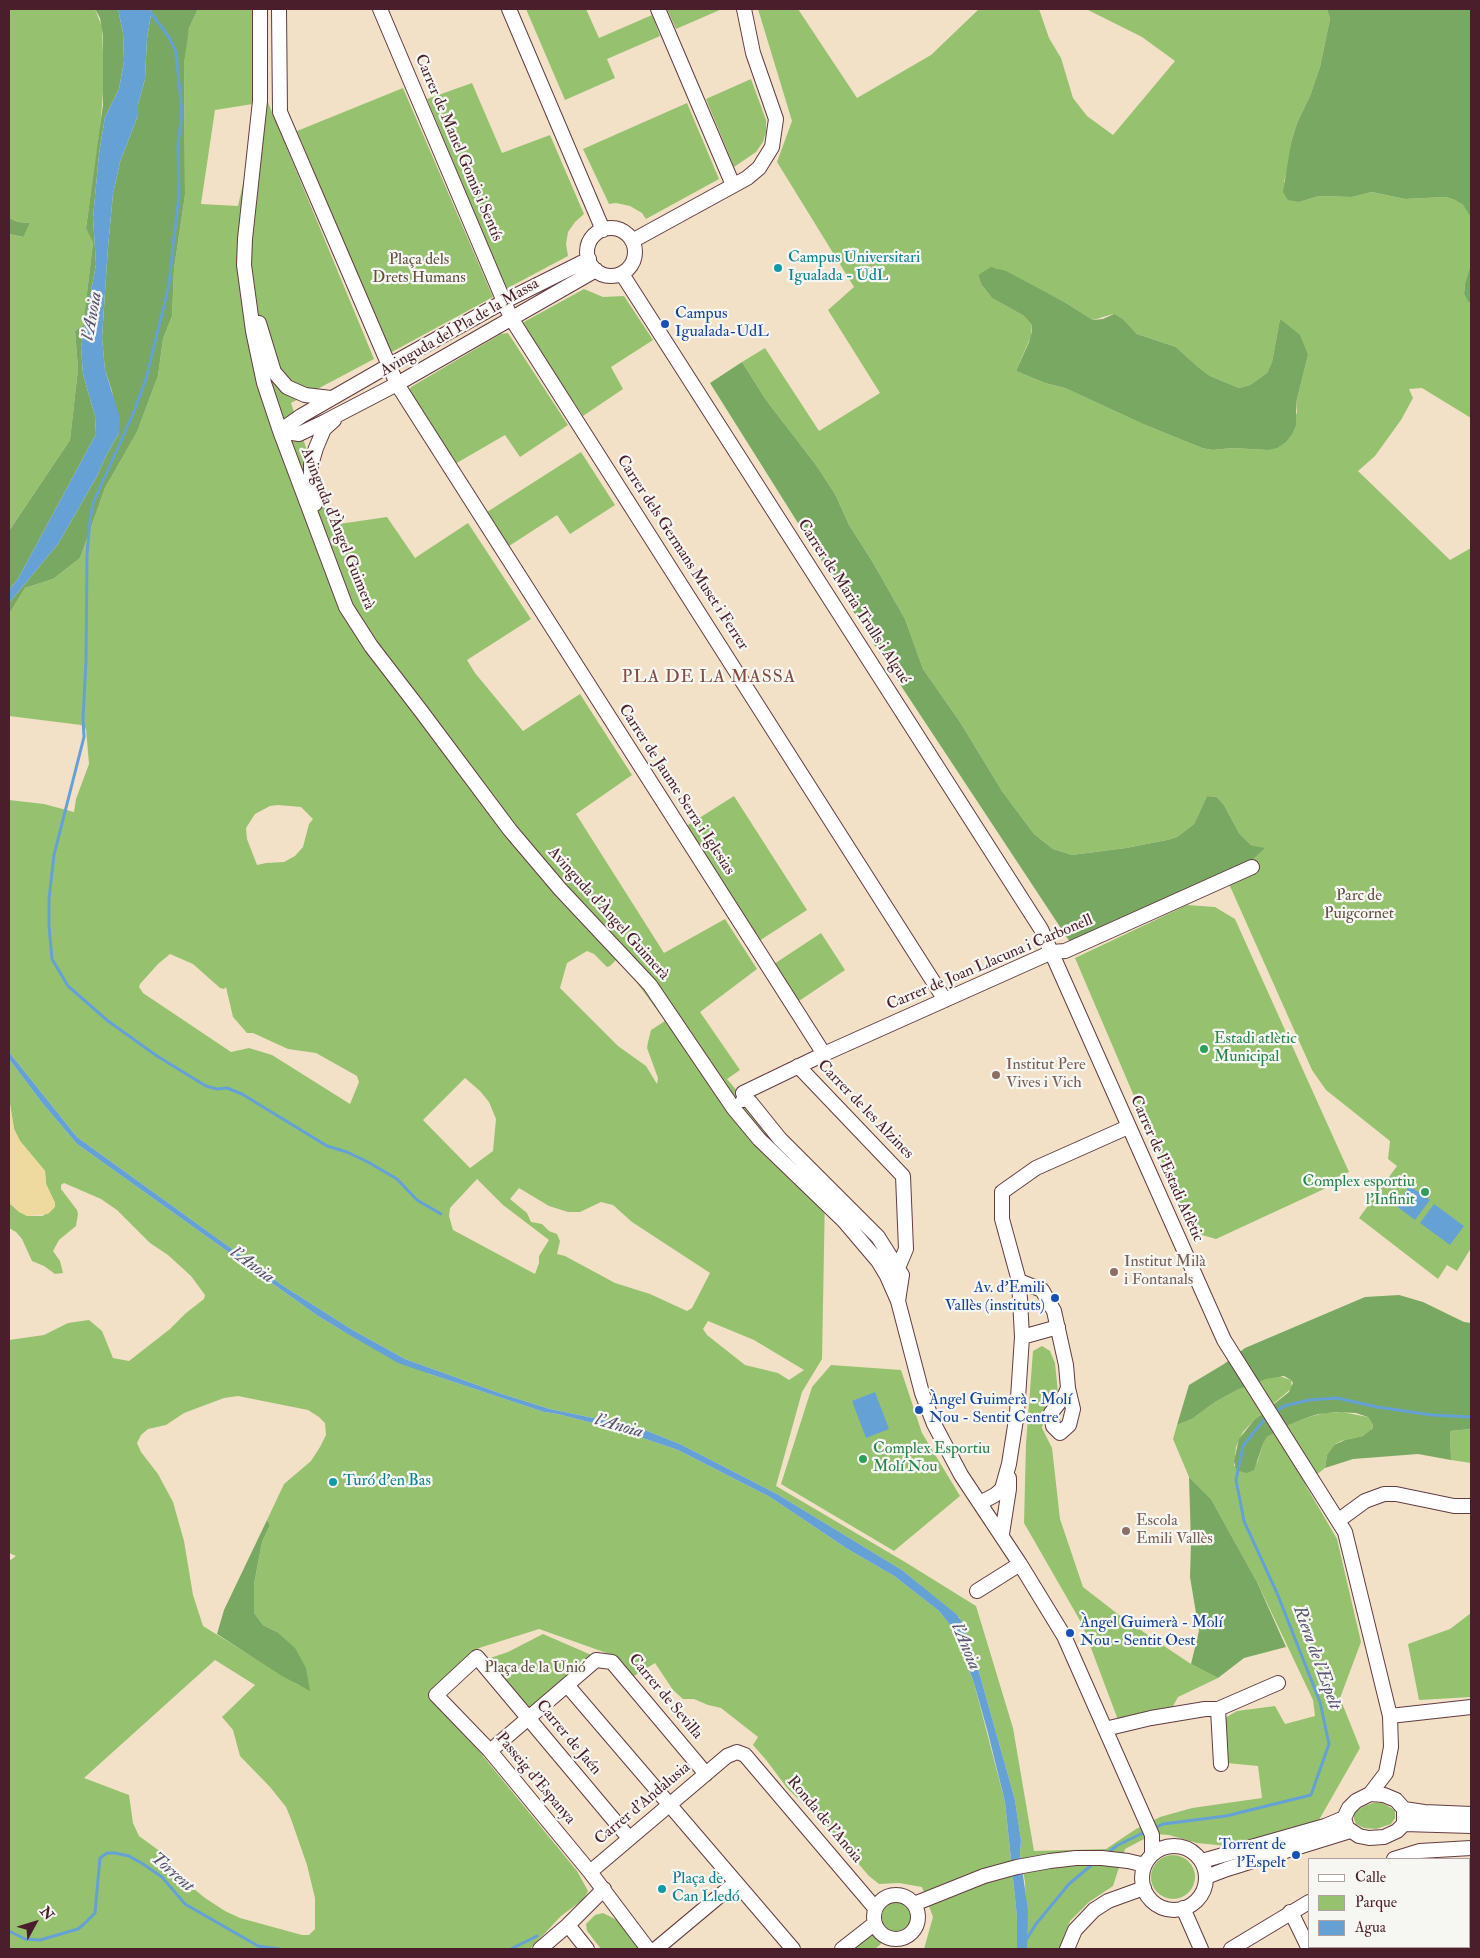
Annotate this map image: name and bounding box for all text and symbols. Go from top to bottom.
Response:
street label: Carrer de Manel Gomis i Sentís [410,52,506,244]
place label: Campus Universitari Igualada - UdL [788,249,920,287]
park label: Plaça dels Drets Humans [372,251,466,289]
marker: Campus Universitari Igualada - UdL [772,262,784,274]
street label: Avinguda del Pla de la Massa [377,275,543,381]
water label: l'Anoia [78,290,108,342]
place label: Campus Igualada-UdL [675,305,769,343]
marker: Campus Igualada-UdL [659,318,671,330]
street label: Avinguda d'Àngel Guimerà [296,445,378,613]
street label: Carrer dels Germans Muset i Ferrer [612,452,752,654]
street label: Carrer de Maria Trulls i Algué [793,516,913,688]
district label: PLA DE LA MASSA [620,667,798,689]
street label: Carrer de Jaume Serra i Iglesias [614,701,738,879]
street label: Avinguda d'Àngel Guimerà [543,843,673,985]
park label: Parc de Puigcornet [1324,887,1394,925]
street label: Carrer de Joan Llacuna i Carbonell [884,911,1096,1015]
place label: Estadi atlètic Municipal [1214,1030,1297,1068]
marker: Estadi atlètic Municipal [1198,1043,1210,1055]
street label: Carrer de les Alzines [813,1056,917,1164]
place label: Institut Pere Vives i Vich [1006,1056,1086,1094]
marker: Institut Pere Vives i Vich [990,1069,1002,1081]
street label: Carrer de l'Estadi Atlètic [1125,1093,1207,1245]
place label: Complex esportiu l'Infinit [1302,1173,1415,1211]
marker: Complex esportiu l'Infinit [1419,1186,1431,1198]
water label: l'Anoia [226,1243,278,1289]
place label: Institut Milà i Fontanals [1124,1253,1206,1291]
marker: Institut Milà i Fontanals [1108,1266,1120,1278]
place label: Av. d'Emili Vallès (instituts) [945,1279,1045,1317]
marker: Av. d'Emili Vallès (instituts) [1049,1292,1061,1304]
place label: Àngel Guimerà - Molí Nou - Sentit Centre [929,1391,1072,1429]
marker: Àngel Guimerà - Molí Nou - Sentit Centre [913,1404,925,1416]
water label: l'Anoia [593,1410,645,1444]
place label: Complex Esportiu Molí Nou [873,1440,990,1478]
marker: Complex Esportiu Molí Nou [857,1453,869,1465]
place label: Turó d'en Bas [343,1472,431,1492]
marker: Turó d'en Bas [327,1476,339,1488]
place label: Escola Emili Vallès [1136,1512,1213,1550]
marker: Escola Emili Vallès [1120,1525,1132,1537]
water label: Riera de l'Espelt [1287,1603,1345,1713]
place label: Àngel Guimerà - Molí Nou - Sentit Oest [1080,1614,1223,1652]
water label: l'Anoia [946,1620,984,1674]
marker: Àngel Guimerà - Molí Nou - Sentit Oest [1064,1627,1076,1639]
street label: Carrer de Sevilla [624,1650,706,1744]
park label: Plaça de la Unió [484,1659,586,1679]
street label: Carrer de Jaén [531,1697,605,1779]
street label: Passeig d'Espanya [491,1729,579,1829]
street label: Carrer d'Andalusia [591,1758,695,1850]
street label: Ronda de l'Anoia [782,1773,866,1867]
place label: Torrent de l'Espelt [1219,1836,1286,1874]
water label: Torrent [146,1848,198,1898]
marker: Torrent de l'Espelt [1290,1849,1302,1861]
legend [1308,1858,1470,1948]
text: Calle [1355,1868,1386,1887]
place label: Plaça de Can Lledó [672,1870,740,1908]
marker: Plaça de Can Lledó [656,1883,668,1895]
text: Parque [1355,1893,1397,1912]
north arrow [10,1898,60,1948]
text: N [36,1903,58,1923]
text: Agua [1355,1918,1386,1937]

